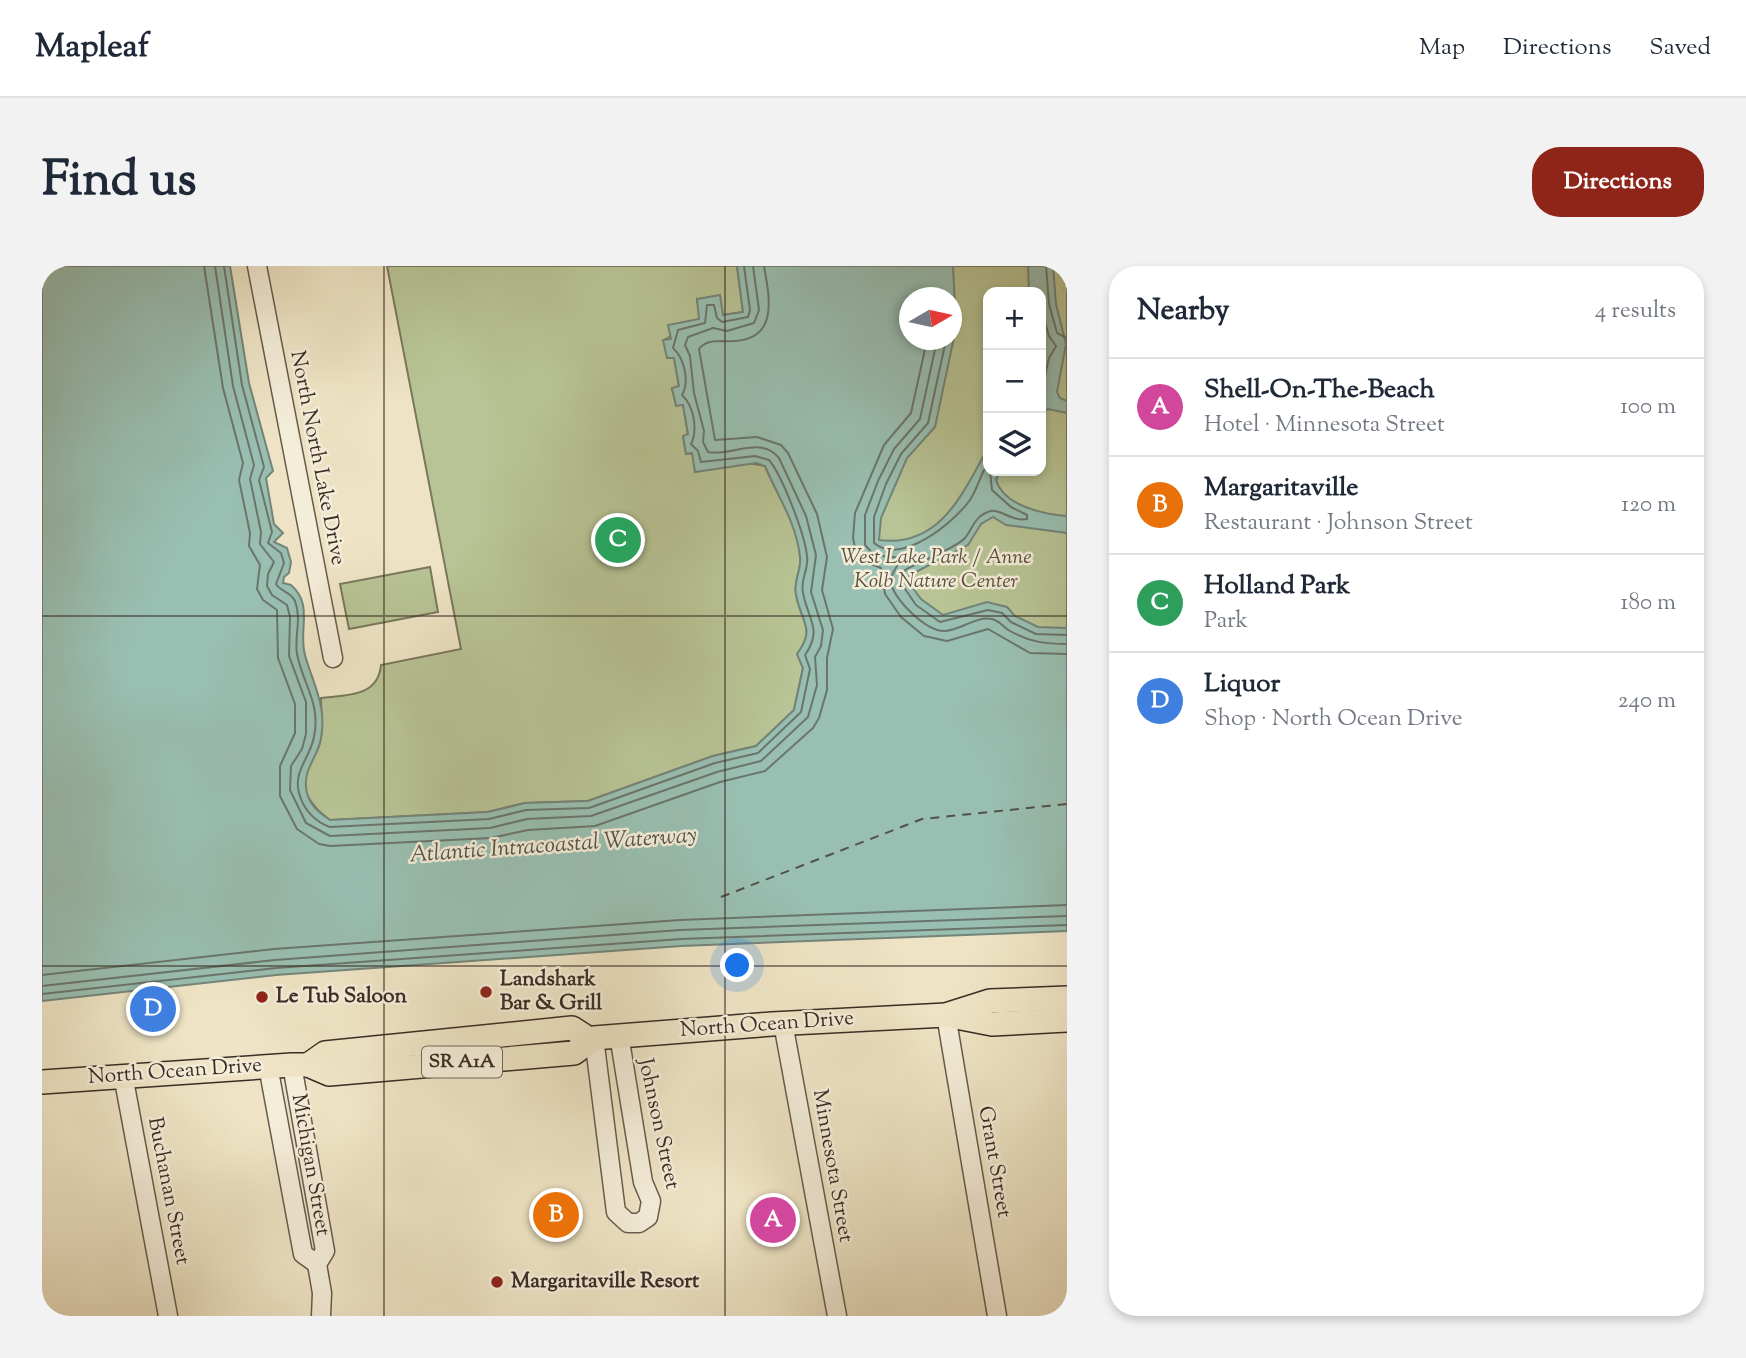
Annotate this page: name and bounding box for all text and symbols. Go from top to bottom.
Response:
text: Mapleaf [35,24,149,72]
text: Map [1419,31,1465,65]
text: Directions [1503,31,1611,65]
text: Saved [1649,31,1711,65]
text: Find us [42,147,196,217]
button: Directions [1532,147,1704,217]
north arrow [899,287,962,350]
map controls [983,287,1046,476]
button: + [983,287,1046,350]
text: Nearby [1137,290,1229,333]
text: 4 results [1595,295,1676,328]
street label: North North Lake Drive [281,348,353,568]
button: − [983,350,1046,413]
text: Shell-On-The-Beach [1204,372,1435,409]
text: A [1151,391,1169,424]
text: 100 m [1620,391,1676,424]
text: Hotel · Minnesota Street [1204,409,1445,442]
button: layers [983,413,1046,476]
text: Margaritaville [1204,470,1358,507]
text: B [1153,489,1167,522]
text: 120 m [1621,489,1676,522]
text: Restaurant · Johnson Street [1204,507,1473,540]
pin: C [595,514,641,566]
park label: West Lake Park / Anne Kolb Nature Center [840,543,1032,597]
text: Holland Park [1204,568,1350,605]
text: C [1151,587,1169,620]
text: 180 m [1621,587,1676,620]
text: Park [1204,605,1248,638]
text: Liquor [1204,666,1280,703]
text: D [1151,685,1169,718]
text: 240 m [1618,685,1676,718]
text: Shop · North Ocean Drive [1204,703,1462,736]
water label: Atlantic Intracoastal Waterway [408,819,698,873]
your location [720,948,754,982]
place label: Landshark Bar & Grill [500,965,602,1019]
place label: Le Tub Saloon [276,982,408,1012]
pin: D [130,983,176,1035]
marker: Landshark Bar & Grill [478,984,494,1000]
marker: Le Tub Saloon [254,989,270,1005]
street label: North Ocean Drive [679,1004,855,1046]
road number: SR A1A [422,1046,502,1077]
street label: North Ocean Drive [87,1051,263,1093]
street label: Johnson Street [629,1055,687,1192]
street label: Minnesota Street [804,1087,860,1245]
street label: Michigan Street [283,1092,337,1238]
street label: Grant Street [969,1104,1019,1220]
street label: Buchanan Street [139,1115,197,1267]
pin: B [533,1189,579,1241]
pin: A [750,1194,796,1246]
place label: Margaritaville Resort [511,1267,700,1297]
marker: Margaritaville Resort [489,1274,505,1290]

